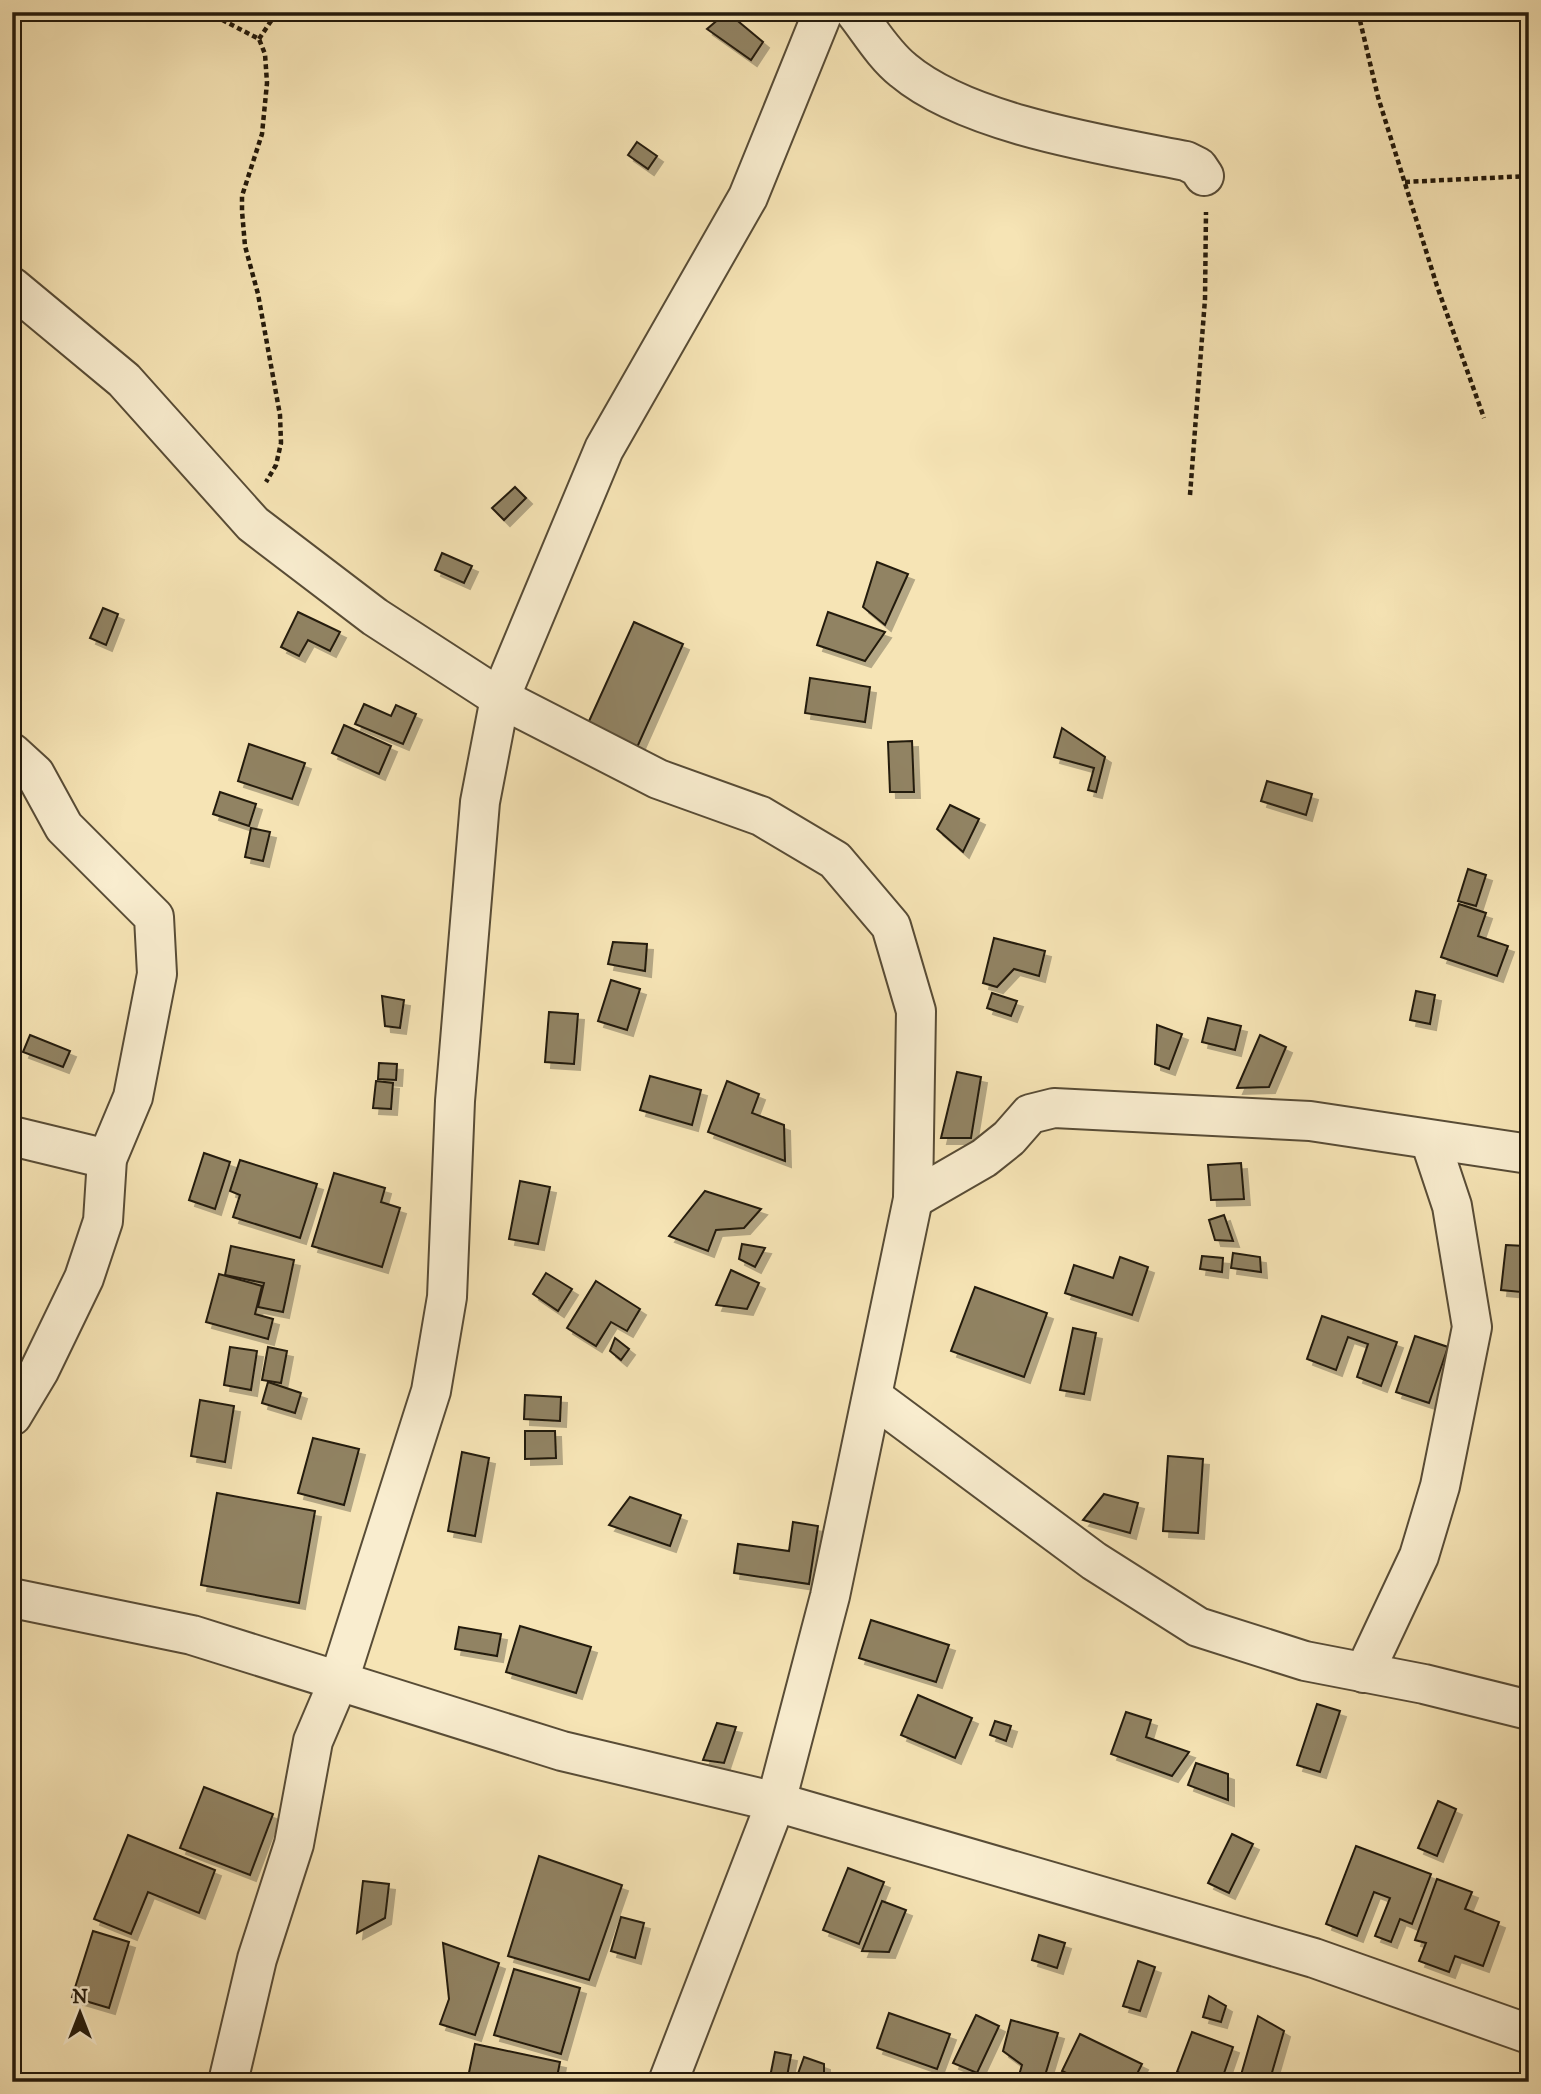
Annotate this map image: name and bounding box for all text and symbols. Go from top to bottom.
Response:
north arrow [46,1979,116,2048]
text: N [72,1986,88,2009]

